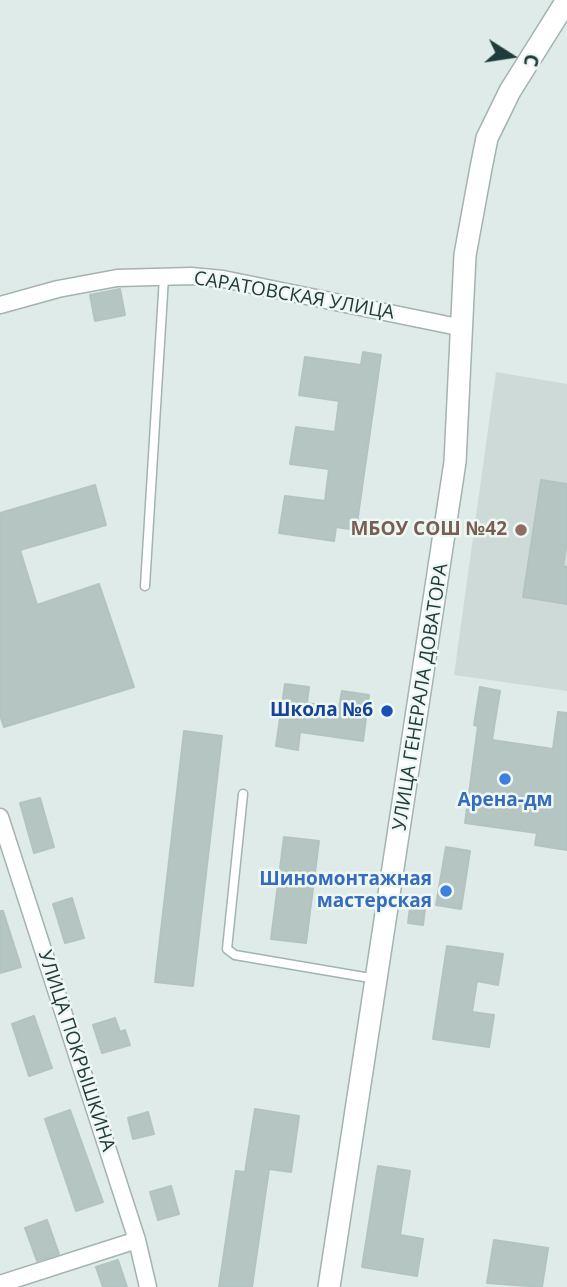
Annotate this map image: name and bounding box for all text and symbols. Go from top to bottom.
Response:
north arrow [476,21,546,91]
text: С [518,52,546,69]
street label: САРАТОВСКАЯ УЛИЦА [192,267,396,325]
place label: МБОУ СОШ №42 [350,519,507,541]
marker: МБОУ СОШ №42 [513,522,529,538]
street label: УЛИЦА ГЕНЕРАЛА ДОВАТОРА [389,562,453,832]
place label: Школа №6 [270,700,373,722]
marker: Школа №6 [379,703,395,719]
marker: Арена-дм [497,771,513,787]
place label: Арена-дм [457,790,553,812]
place label: Шиномонтажная мастерская [259,869,432,913]
marker: Шиномонтажная мастерская [438,883,454,899]
street label: УЛИЦА ПОКРЫШКИНА [33,948,119,1154]

